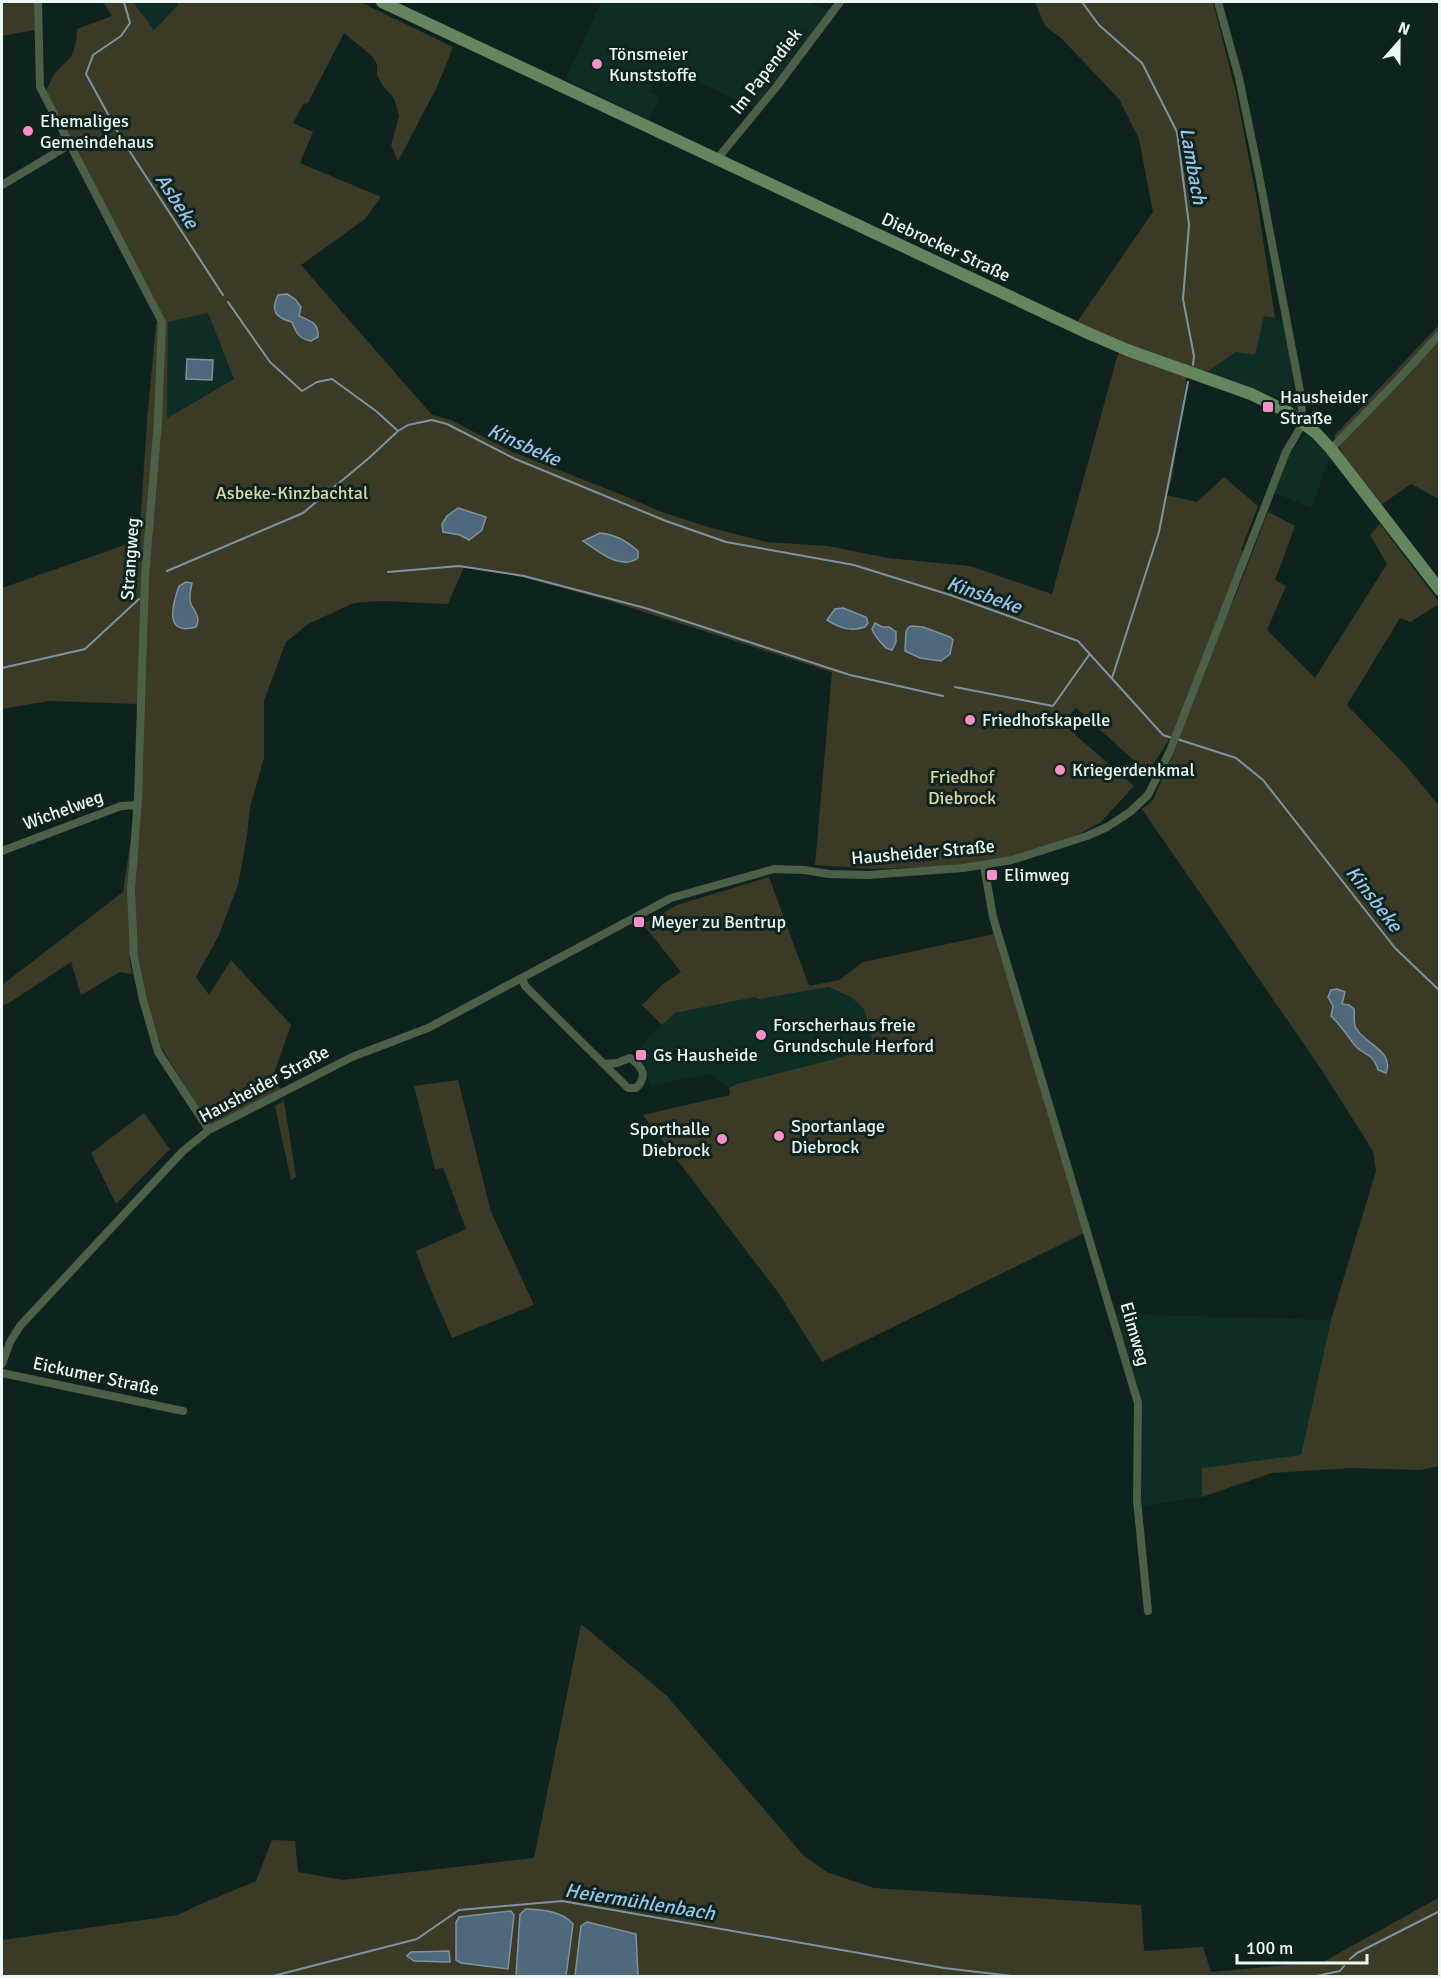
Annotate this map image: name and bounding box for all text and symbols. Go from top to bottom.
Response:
north arrow [1369,12,1429,72]
text: N [1395,18,1413,40]
street label: Im Papendiek [726,24,806,118]
place label: Tönsmeier Kunststoffe [609,43,697,86]
marker: Tönsmeier Kunststoffe [590,57,604,71]
place label: Ehemaliges Gemeindehaus [40,110,154,153]
marker: Ehemaliges Gemeindehaus [21,124,35,138]
water label: Lambach [1174,126,1212,207]
water label: Asbeke [150,169,205,234]
street label: Diebrocker Straße [878,208,1014,286]
place label: Hausheider Straße [1280,386,1368,429]
marker: Hausheider Straße [1261,400,1275,414]
water label: Kinsbeke [484,418,565,473]
park label: Asbeke-Kinzbachtal [216,482,368,504]
street label: Strangweg [116,517,144,601]
water label: Kinsbeke [943,571,1025,620]
place label: Friedhofskapelle [982,709,1110,731]
marker: Friedhofskapelle [963,713,977,727]
place label: Kriegerdenkmal [1072,759,1195,781]
marker: Kriegerdenkmal [1053,763,1067,777]
park label: Friedhof Diebrock [928,766,996,809]
street label: Wichelweg [20,785,106,835]
street label: Hausheider Straße [850,835,996,869]
water label: Kinsbeke [1340,861,1408,938]
place label: Elimweg [1004,864,1070,886]
marker: Elimweg [985,868,999,882]
place label: Meyer zu Bentrup [651,911,786,933]
marker: Meyer zu Bentrup [632,915,646,929]
place label: Forscherhaus freie Grundschule Herford [773,1014,934,1057]
marker: Forscherhaus freie Grundschule Herford [754,1028,768,1042]
street label: Hausheider Straße [195,1040,333,1128]
place label: Gs Hausheide [653,1044,758,1066]
marker: Gs Hausheide [634,1048,648,1062]
place label: Sportanlage Diebrock [791,1115,885,1158]
place label: Sporthalle Diebrock [630,1118,710,1161]
marker: Sportanlage Diebrock [772,1129,786,1143]
marker: Sporthalle Diebrock [715,1132,729,1146]
street label: Elimweg [1115,1299,1155,1369]
street label: Eickumer Straße [31,1352,161,1400]
water label: Heiermühlenbach [563,1878,718,1926]
scale bar [1237,1927,1368,1965]
text: 100 m [1246,1937,1293,1959]

